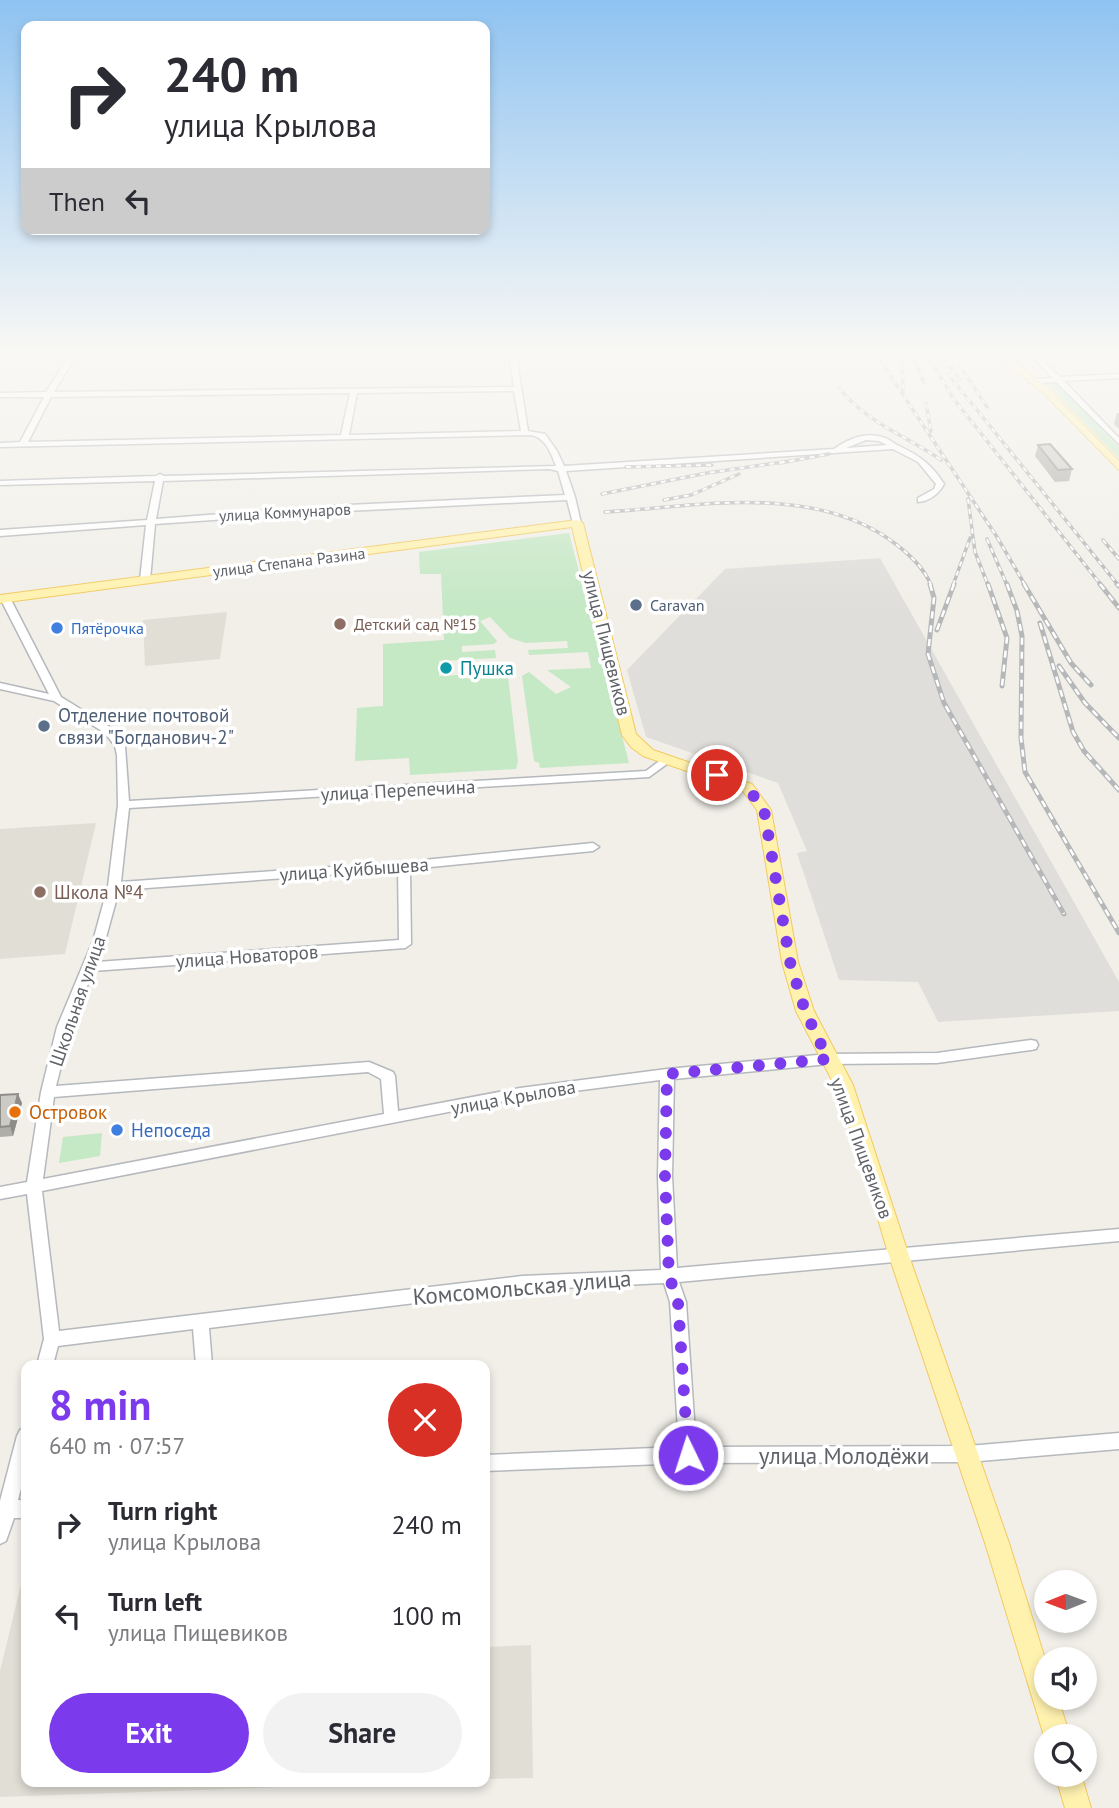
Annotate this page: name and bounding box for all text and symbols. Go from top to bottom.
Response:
text: 240 m [164,42,299,106]
icon: right [49,49,140,140]
text: улица Крылова [164,104,377,146]
icon: left [119,182,157,220]
text: Then [49,185,105,218]
street label: улица Коммунаров [218,499,352,525]
street label: улица Степана Разина [212,543,366,581]
street label: улица Пищевиков [577,568,637,718]
place label: Caravan [650,595,705,615]
marker: Caravan [628,597,644,613]
place label: Детский сад №15 [354,614,477,634]
marker: Детский сад №15 [332,616,348,632]
place label: Пятёрочка [71,618,144,638]
marker: Пятёрочка [49,620,65,636]
place label: Пушка [460,656,514,680]
marker: Пушка [438,660,454,676]
place label: Отделение почтовой связи "Богданович-2" [58,703,234,749]
marker: Отделение почтовой связи "Богданович-2" [36,718,52,734]
pin [687,745,747,805]
icon: arrive [698,756,736,794]
street label: улица Перепечина [320,774,476,806]
street label: улица Куйбышева [279,852,429,886]
place label: Школа №4 [54,880,143,904]
marker: Школа №4 [32,884,48,900]
street label: Школьная улица [43,933,111,1069]
street label: улица Новаторов [175,939,319,973]
street label: улица Крылова [449,1074,577,1120]
street label: улица Пищевиков [825,1074,899,1222]
place label: Островок [29,1100,107,1124]
marker: Островок [7,1104,23,1120]
place label: Непоседа [131,1118,211,1142]
marker: Непоседа [109,1122,125,1138]
street label: Комсомольская улица [412,1263,632,1311]
text: 8 min [49,1377,151,1432]
button: close [388,1383,462,1457]
position arrow [651,1418,725,1492]
text: 640 m · 07:57 [49,1431,185,1460]
street label: улица Молодёжи [759,1441,929,1470]
text: Turn right [108,1494,217,1527]
icon: right [49,1506,87,1544]
text: 240 m [391,1508,462,1541]
text: улица Крылова [108,1527,261,1556]
north arrow [1034,1570,1097,1633]
map controls [1034,1570,1097,1787]
text: Turn left [108,1585,202,1618]
icon: left [49,1597,87,1635]
text: 100 m [391,1599,462,1632]
text: улица Пищевиков [108,1618,288,1647]
button: sound [1034,1647,1097,1710]
button: Exit [49,1693,249,1773]
button: Share [263,1693,462,1773]
button: search [1034,1724,1097,1787]

